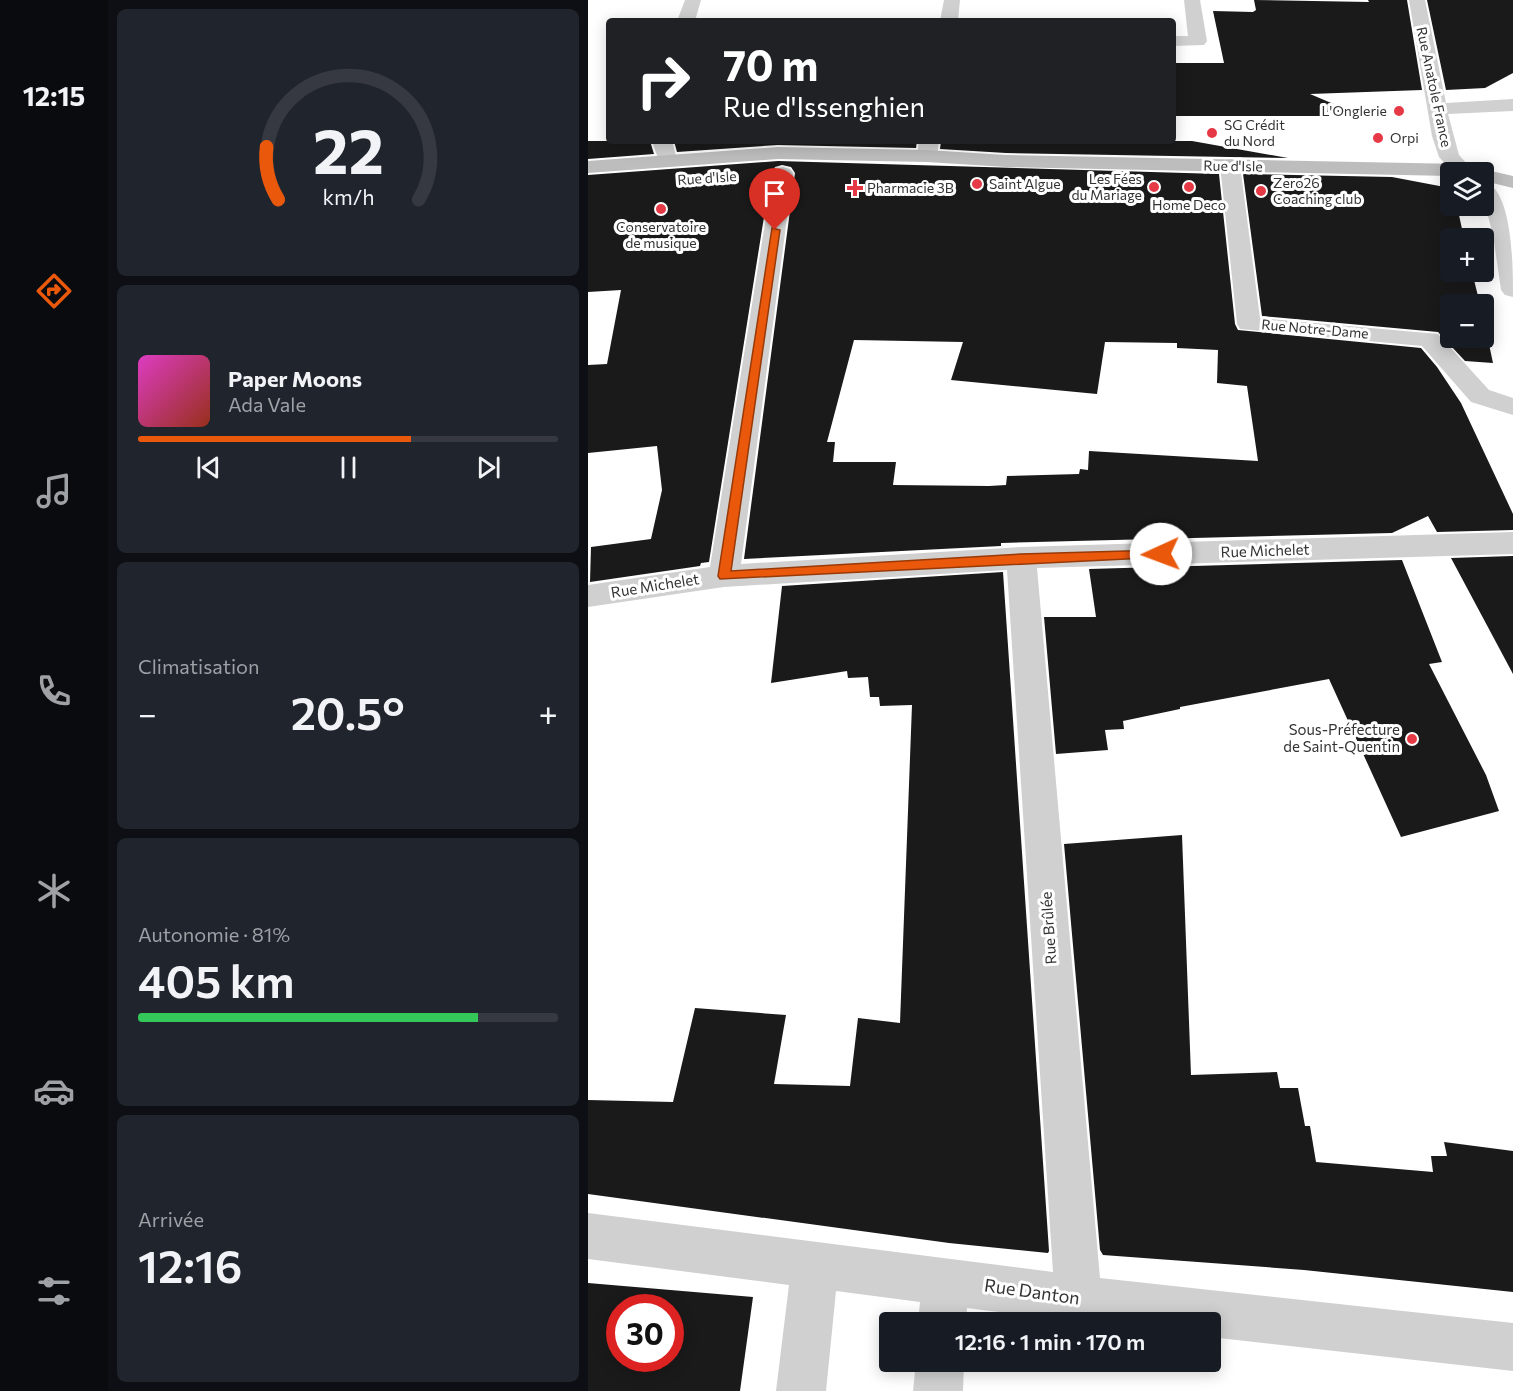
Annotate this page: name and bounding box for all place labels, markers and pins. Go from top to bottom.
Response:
place label: L'Onglerie [1322,102,1387,119]
marker: L'Onglerie [1392,104,1406,118]
place label: SG Crédit du Nord [1224,116,1285,149]
marker: SG Crédit du Nord [1205,126,1219,140]
place label: Orpi [1390,129,1419,146]
marker: Orpi [1371,131,1385,145]
pin [749,168,800,230]
place label: Les Fées du Mariage [1071,170,1142,203]
place label: Zero26 Coaching club [1273,174,1362,207]
place label: Saint Algue [989,175,1061,192]
marker: Saint Algue [970,177,984,191]
place label: Pharmacie 3B [867,179,954,196]
marker: Les Fées du Mariage [1147,180,1161,194]
marker: Home Deco [1182,180,1196,194]
marker: Pharmacie 3B [848,181,862,195]
marker: Zero26 Coaching club [1254,184,1268,198]
place label: Home Deco [1152,196,1226,213]
marker: Conservatoire de musique [654,202,668,216]
place label: Conservatoire de musique [616,218,706,251]
place label: Sous-Préfecture de Saint-Quentin [1283,720,1400,755]
marker: Sous-Préfecture de Saint-Quentin [1405,732,1419,746]

